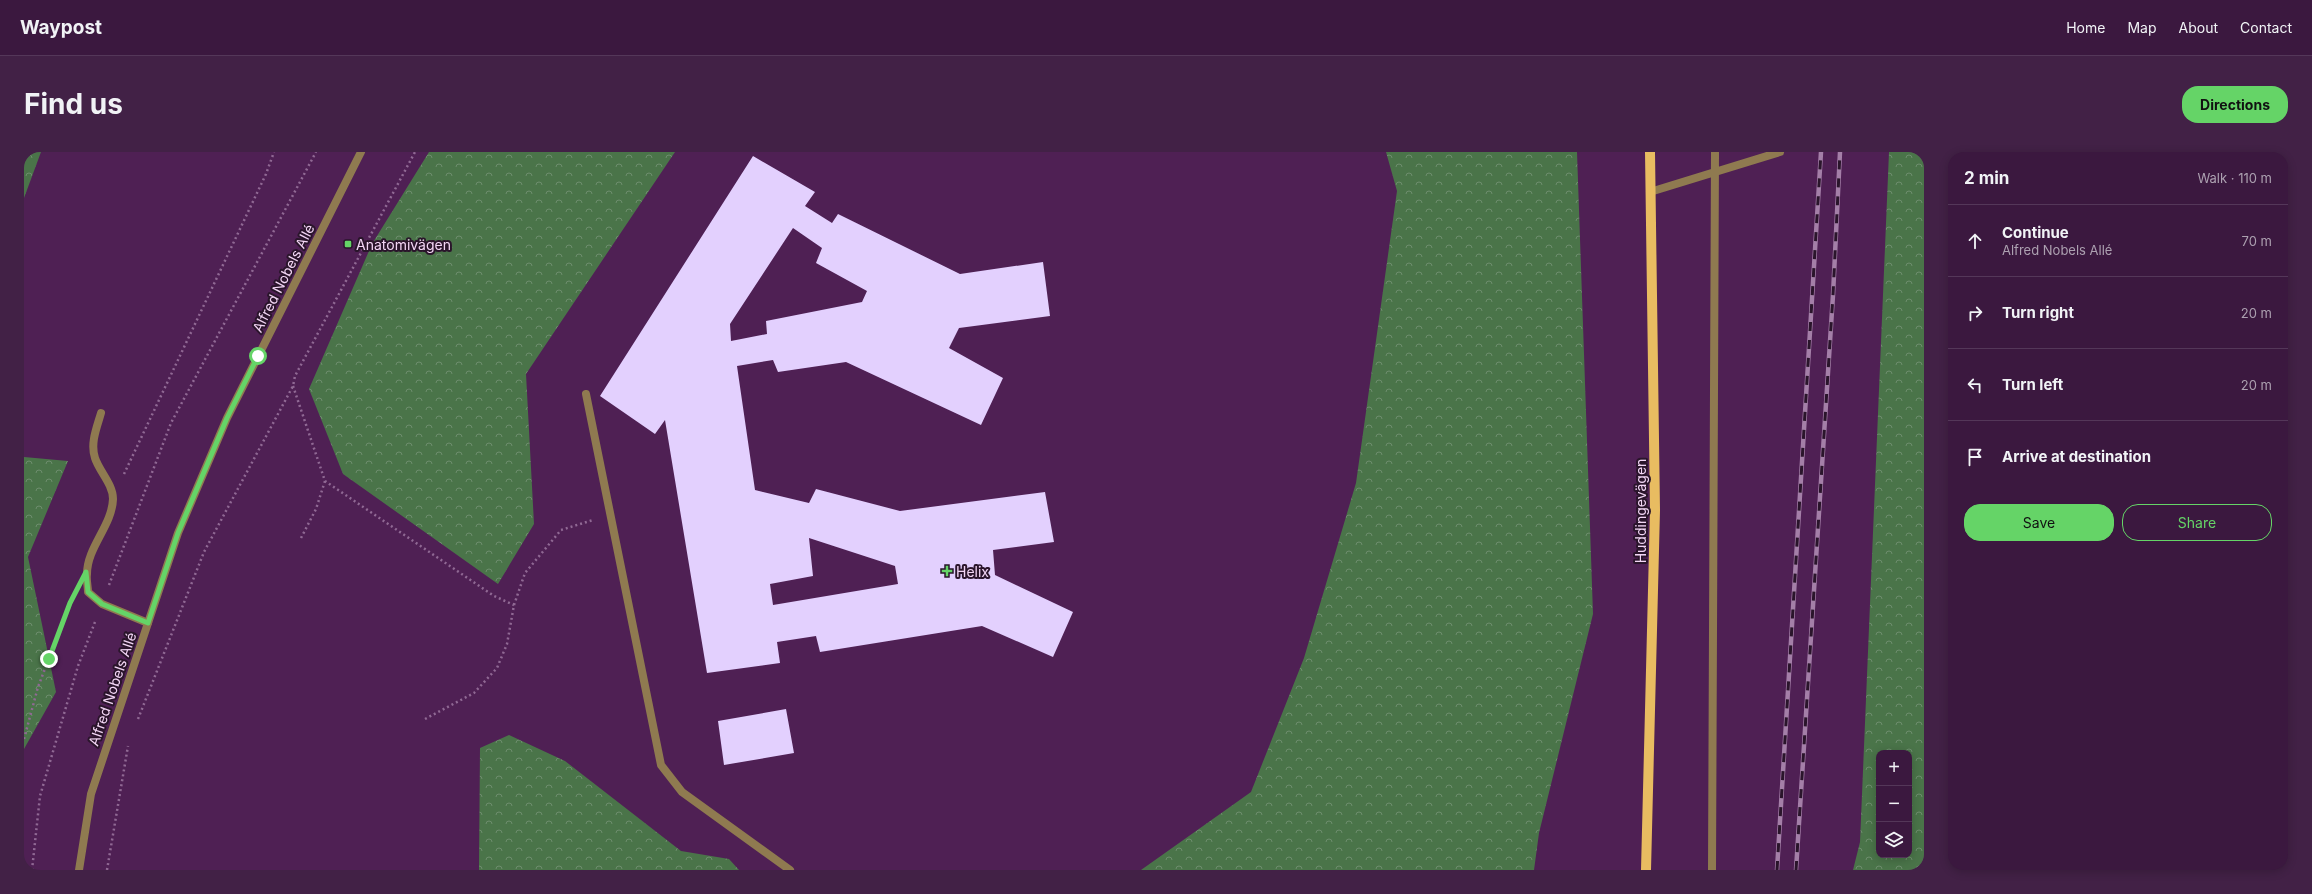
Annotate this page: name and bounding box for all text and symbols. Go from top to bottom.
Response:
text: Waypost [20,16,102,39]
text: Home [2066,19,2105,36]
text: Map [2127,19,2157,36]
text: About [2179,19,2218,36]
text: Contact [2240,19,2292,36]
button: Directions [2182,86,2288,123]
text: Find us [24,87,123,121]
text: 2 min [1964,168,2009,188]
text: Walk · 110 m [2197,170,2272,186]
street label: Alfred Nobels Allé [248,221,318,335]
text: Continue [2002,223,2069,242]
icon: ahead [1964,230,1986,252]
text: 70 m [2242,233,2272,249]
place label: Anatomivägen [356,236,451,253]
marker: Anatomivägen [343,239,353,249]
text: Alfred Nobels Allé [2002,242,2112,258]
icon: right [1964,302,1986,324]
text: Turn right [2002,303,2074,322]
text: 20 m [2241,305,2272,321]
route start [249,347,267,365]
icon: left [1964,374,1986,396]
text: Turn left [2002,375,2063,394]
text: 20 m [2241,377,2272,393]
icon: arrive [1964,446,1986,468]
text: Arrive at destination [2002,447,2151,466]
street label: Huddingevägen [1632,459,1649,563]
button: Save [1964,504,2114,541]
button: Share [2122,504,2272,541]
place label: Helix [956,563,989,580]
marker: Helix [941,565,953,577]
street label: Alfred Nobels Allé [85,630,139,748]
route end [40,650,58,668]
map controls [1876,750,1912,858]
button: + [1876,750,1912,786]
button: − [1876,786,1912,822]
button: layers [1876,822,1912,858]

